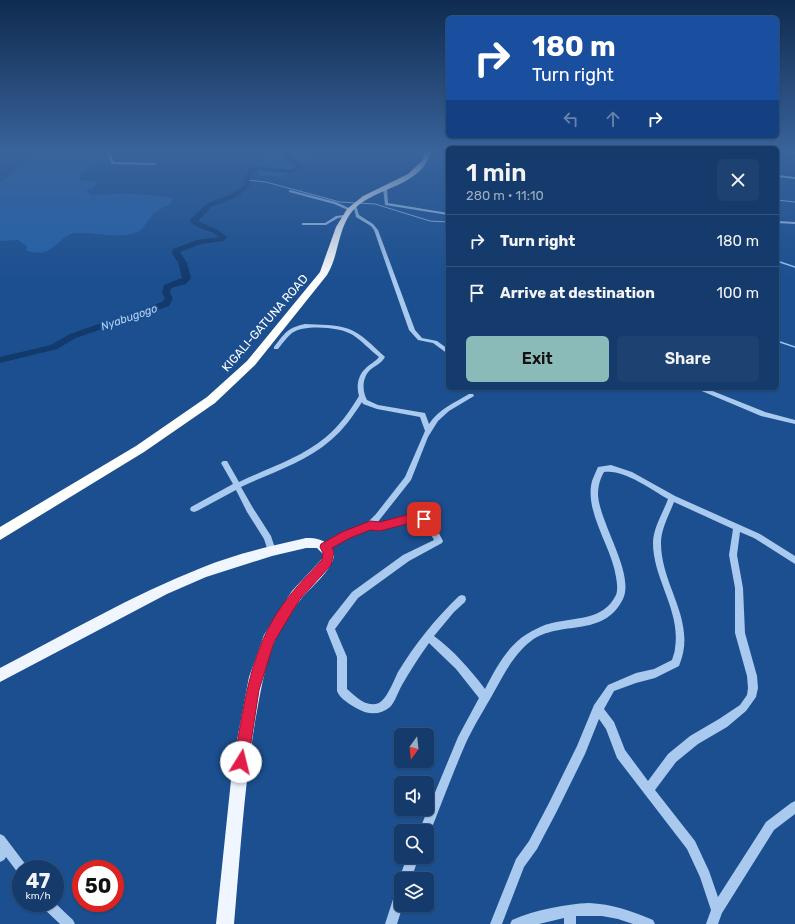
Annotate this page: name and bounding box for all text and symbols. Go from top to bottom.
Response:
text: 180 m [532,30,616,63]
icon: right [466,32,518,84]
text: Turn right [532,64,614,86]
icon: left [560,108,582,130]
icon: ahead [602,108,624,130]
icon: right [644,108,666,130]
text: 1 min [466,159,526,187]
button: close [717,159,759,201]
text: 280 m · 11:10 [466,188,544,203]
icon: right [466,230,488,252]
text: Turn right [500,232,575,250]
text: 180 m [717,232,759,250]
street label: KIGALI-GATUNA ROAD [219,272,311,374]
icon: arrive [466,282,488,304]
text: Arrive at destination [500,284,655,302]
text: 100 m [717,284,759,302]
water label: Nyabugogo [99,302,159,333]
button: Exit [466,336,609,382]
button: Share [617,336,759,382]
pin [407,502,441,536]
icon: arrive [413,508,435,530]
north arrow [394,728,434,768]
map controls [394,728,434,912]
position arrow [220,741,262,783]
button: sound [394,776,434,816]
button: search [394,824,434,864]
speed limit sign: 50 [72,860,124,912]
text: 47 [26,869,50,893]
button: layers [394,872,434,912]
text: km/h [26,890,50,902]

